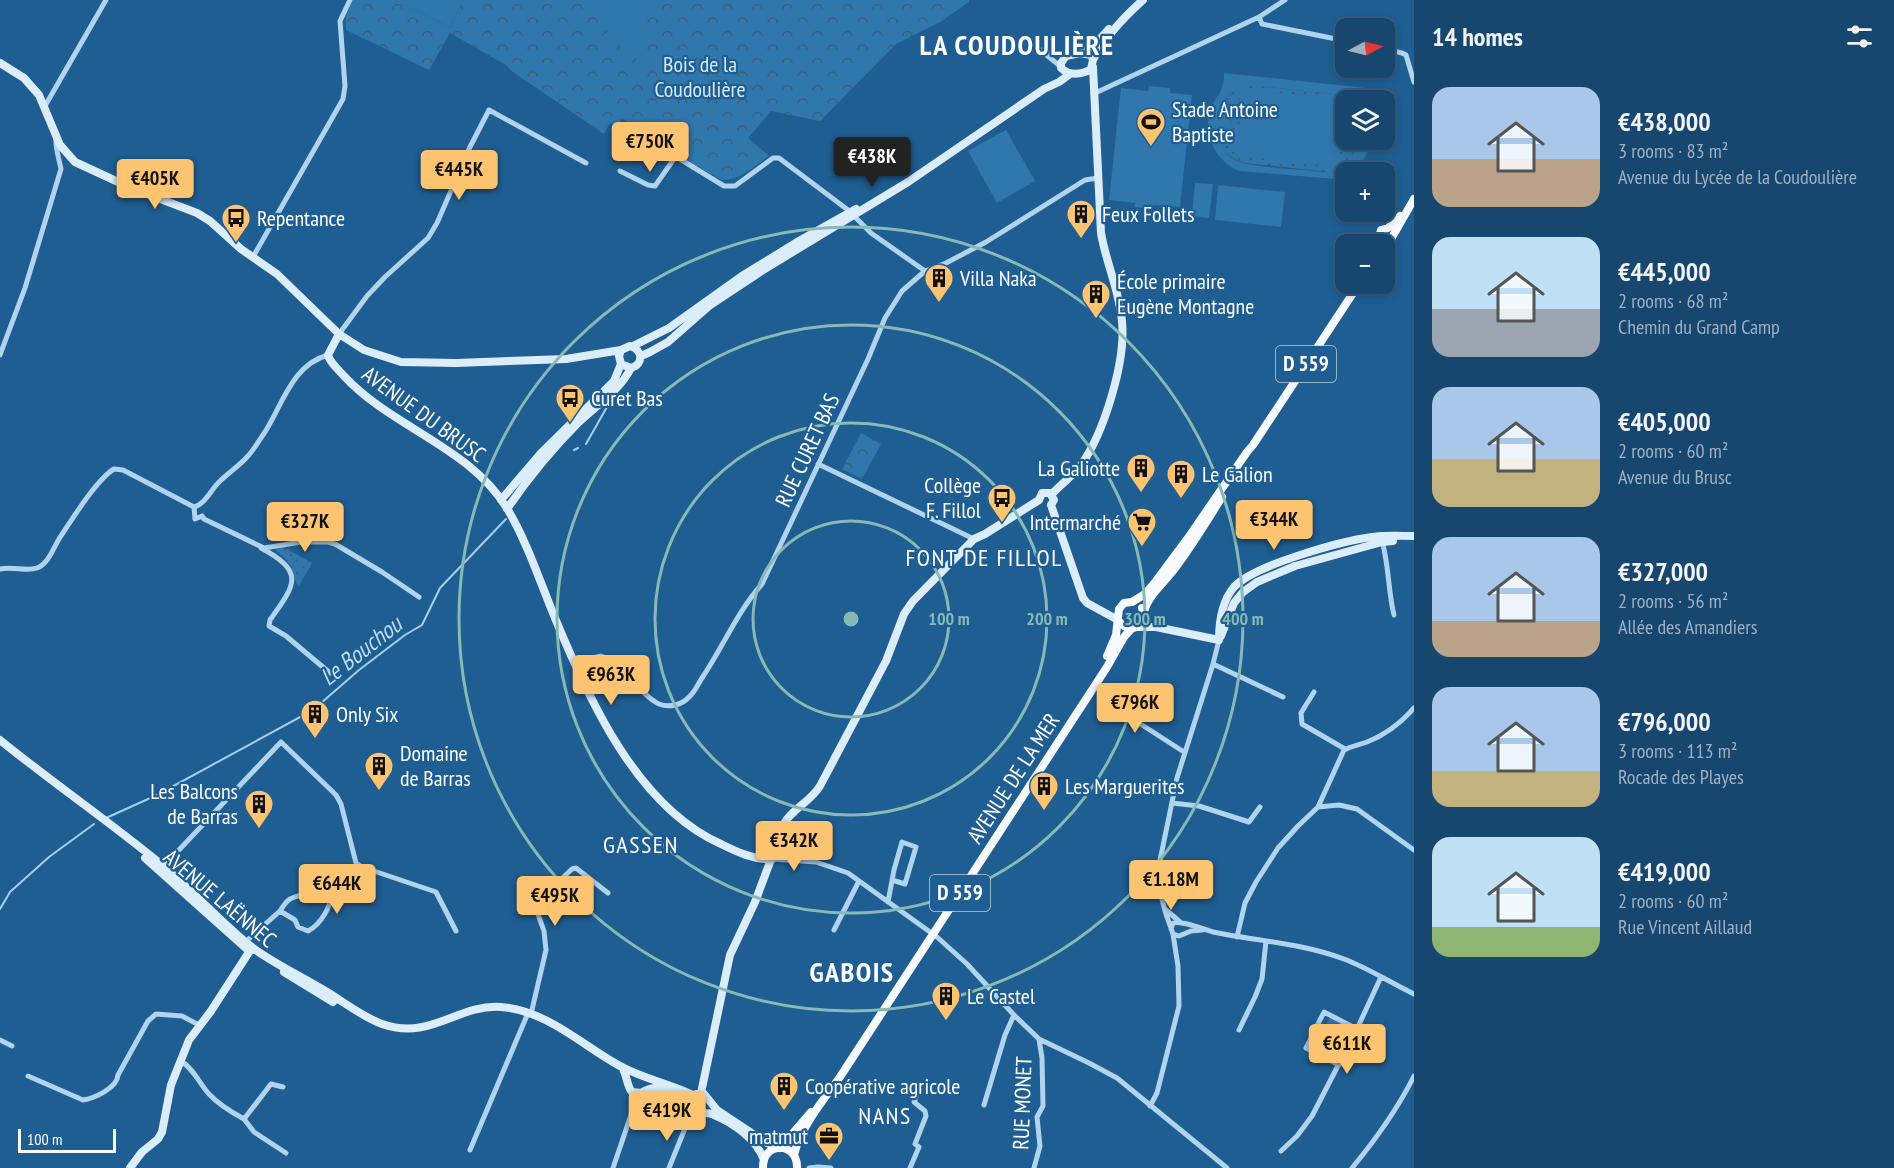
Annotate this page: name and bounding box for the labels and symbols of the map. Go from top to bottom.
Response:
north arrow [1335,18,1395,78]
district label: LA COUDOULIÈRE [919,26,1115,63]
park label: Bois de la Coudoulière [654,50,746,103]
place label: Stade Antoine Baptiste [1172,95,1278,148]
sports icon: Stade Antoine Baptiste [1135,106,1167,148]
pin: €750K [608,122,692,173]
pin: €438K [830,137,914,188]
pin: €445K [417,150,501,201]
pin: €405K [113,159,197,210]
building icon: Feux Follets [1065,198,1097,240]
place label: Feux Follets [1102,200,1194,228]
bus stop icon: Repentance [220,202,252,244]
place label: Repentance [257,204,345,232]
building icon: Villa Naka [923,262,955,304]
place label: Villa Naka [959,264,1037,292]
place label: École primaire Eugène Montagne [1117,267,1254,320]
building icon: École primaire Eugène Montagne [1080,278,1112,320]
road number: D 559 [1276,346,1336,382]
street label: AVENUE DU BRUSC [357,360,491,468]
bus stop icon: Curet Bas [554,382,586,424]
place label: Curet Bas [591,384,663,412]
street label: RUE CURET BAS [769,389,845,511]
building icon: La Galiotte [1125,452,1157,494]
place label: La Galiotte [1038,454,1120,482]
building icon: Le Galion [1165,458,1197,500]
place label: Le Galion [1202,460,1273,488]
place label: Collège F. Fillol [924,471,982,524]
bus stop icon: Collège F. Fillol [986,482,1018,524]
pin: €344K [1232,500,1316,551]
pin: €327K [263,502,347,553]
supermarket icon: Intermarché [1126,506,1158,548]
place label: Intermarché [1029,508,1121,536]
district label: FONT DE FILLOL [905,542,1063,573]
text: 100 m [928,607,970,630]
text: 200 m [1026,607,1068,630]
text: 300 m [1124,607,1166,630]
text: 400 m [1222,607,1264,630]
water label: Le Bouchou [313,608,409,692]
centre of rings [841,609,861,629]
pin: €963K [569,655,653,706]
pin: €796K [1093,683,1177,734]
building icon: Only Six [299,698,331,740]
place label: Only Six [336,700,398,728]
street label: AVENUE DE LA MER [960,708,1066,848]
place label: Domaine de Barras [400,739,471,792]
building icon: Domaine de Barras [363,750,395,792]
building icon: Les Marguerites [1028,770,1060,812]
place label: Les Marguerites [1065,772,1185,800]
place label: Les Balcons de Barras [150,777,238,830]
building icon: Les Balcons de Barras [243,788,275,830]
pin: €342K [752,821,836,872]
district label: GASSEN [603,829,679,860]
street label: AVENUE LAËNNEC [158,843,282,953]
pin: €1.18M [1122,860,1220,911]
pin: €644K [295,864,379,915]
road number: D 559 [930,875,990,911]
pin: €495K [513,876,597,927]
district label: GABOIS [809,953,895,990]
building icon: Le Castel [930,980,962,1022]
place label: Le Castel [967,982,1036,1010]
pin: €611K [1305,1024,1389,1075]
street label: RUE MONET [1006,1056,1038,1150]
building icon: Coopérative agricole [768,1070,800,1112]
place label: Coopérative agricole [805,1072,960,1100]
pin: €419K [625,1091,709,1142]
district label: NANS [858,1100,912,1131]
office icon: matmut [813,1120,845,1162]
place label: matmut [749,1122,808,1150]
scale bar [18,1126,116,1154]

